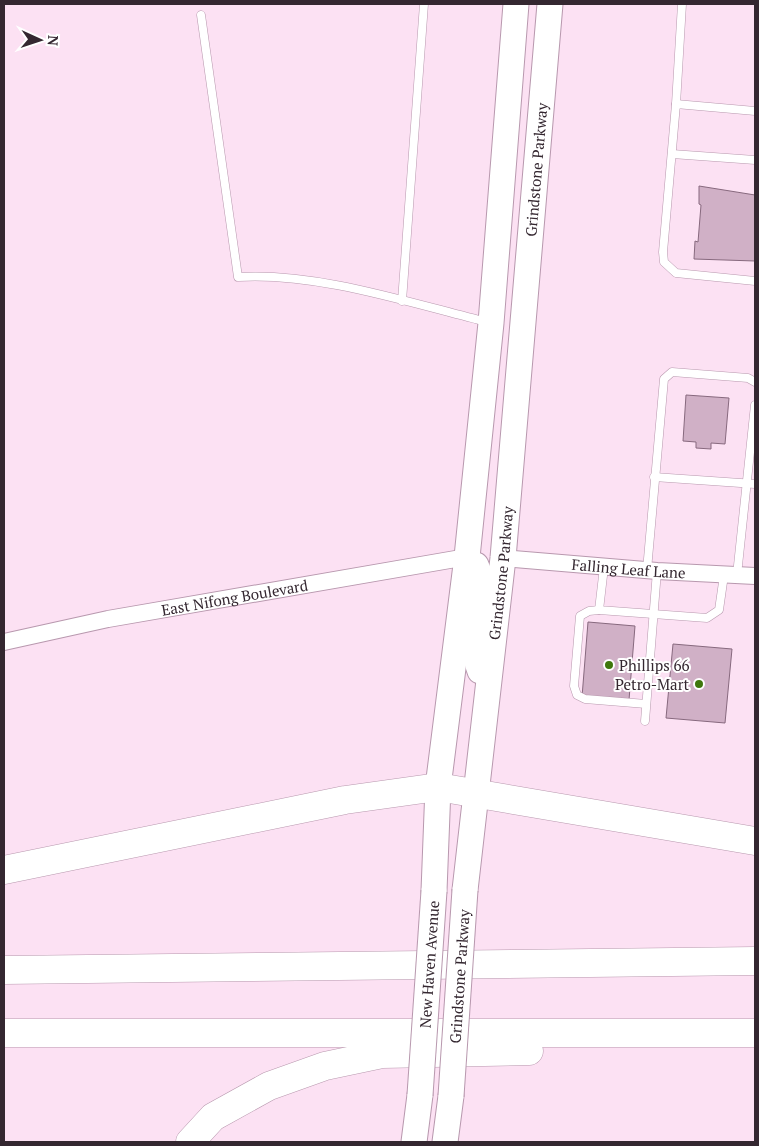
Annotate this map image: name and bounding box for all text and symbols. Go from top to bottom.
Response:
north arrow [15,15,65,65]
text: N [44,35,63,47]
street label: Grindstone Parkway [520,101,552,237]
street label: Grindstone Parkway [484,505,517,641]
street label: Falling Leaf Lane [571,554,686,582]
street label: East Nifong Boulevard [160,575,309,620]
place label: Phillips 66 [619,655,689,675]
marker: Phillips 66 [603,659,615,671]
place label: Petro-Mart [615,674,689,694]
marker: Petro-Mart [693,678,705,690]
street label: New Haven Avenue [415,900,443,1029]
street label: Grindstone Parkway [445,908,474,1044]

